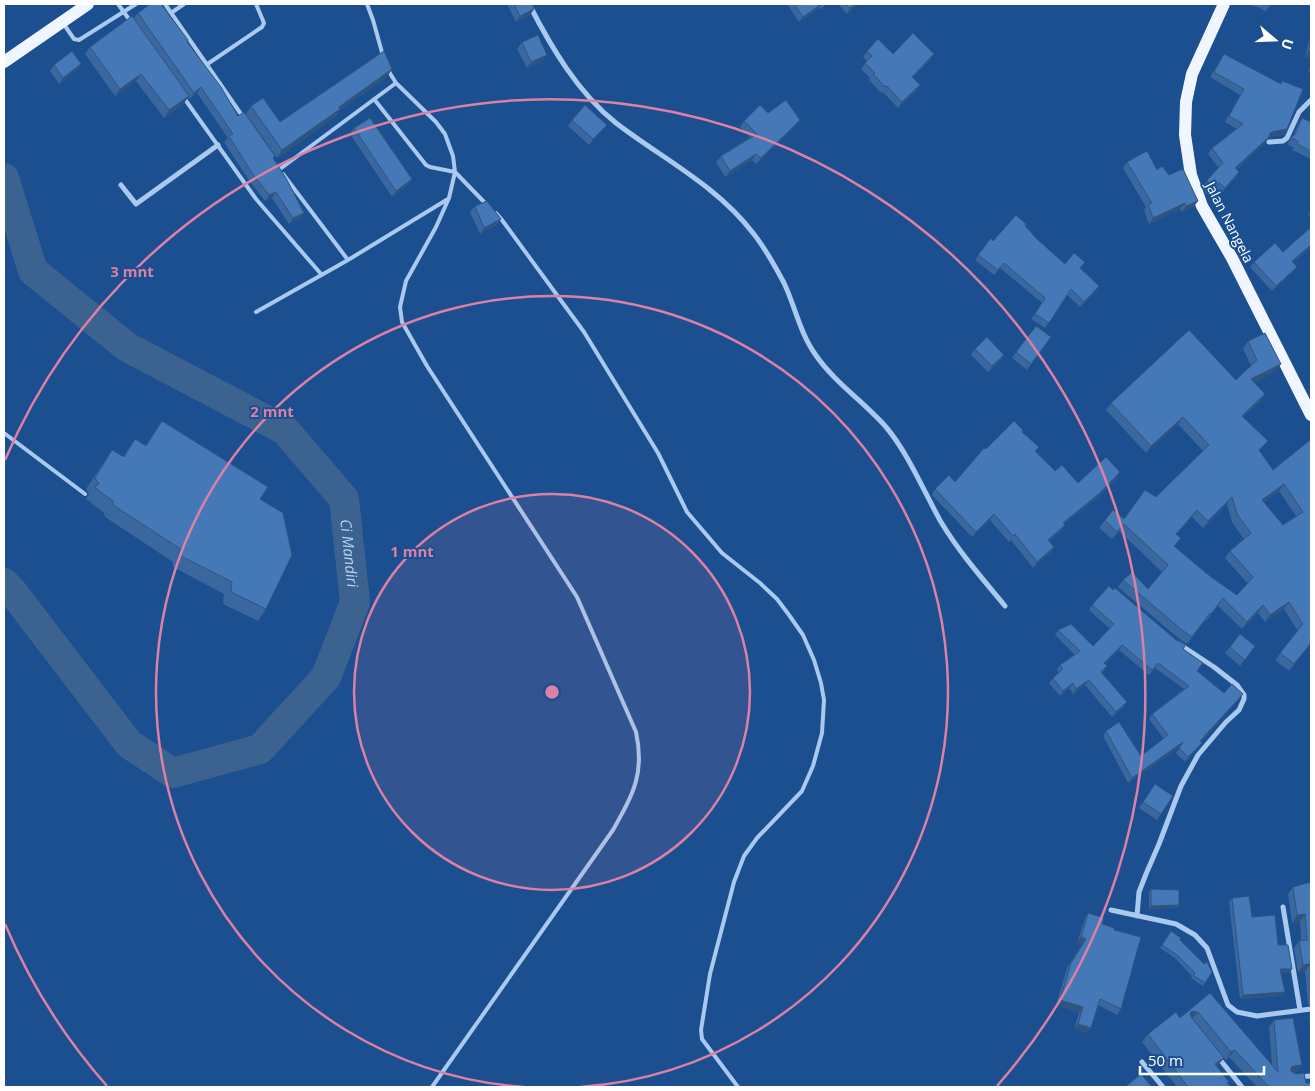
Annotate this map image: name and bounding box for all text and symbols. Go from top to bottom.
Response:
north arrow [1250,15,1300,65]
text: U [1277,36,1298,52]
street label: Jalan Nangela [1200,176,1259,266]
text: 3 mnt [110,261,154,281]
text: 2 mnt [250,401,294,421]
water label: Ci Mandiri [336,518,363,588]
text: 1 mnt [390,541,434,561]
centre of rings [543,683,561,701]
scale bar [1140,1044,1264,1076]
text: 50 m [1148,1050,1183,1070]

